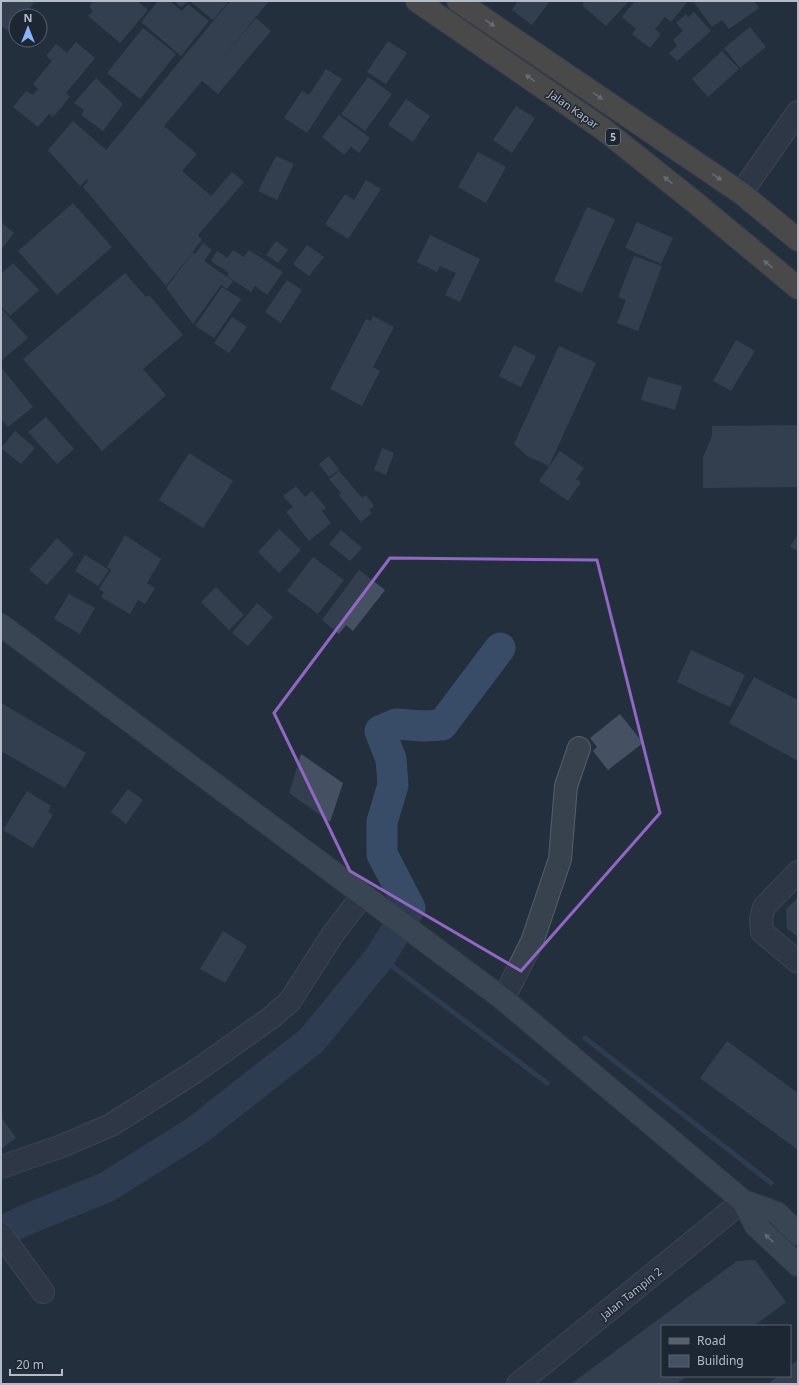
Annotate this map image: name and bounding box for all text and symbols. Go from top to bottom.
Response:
north arrow [8,8,48,48]
text: N [24,10,32,25]
one-way arrow [485,19,495,27]
one-way arrow [525,74,535,82]
street label: Jalan Kapar [545,86,603,132]
one-way arrow [593,92,603,100]
road number: 5 [606,129,620,145]
one-way arrow [712,173,722,181]
one-way arrow [662,176,673,185]
one-way arrow [762,259,773,268]
one-way arrow [764,1234,775,1243]
street label: Jalan Tampin 2 [596,1264,665,1323]
legend [661,1325,791,1377]
text: Road [697,1332,726,1349]
scale bar [10,1351,62,1377]
text: Building [697,1352,744,1369]
text: 20 m [16,1356,44,1373]

